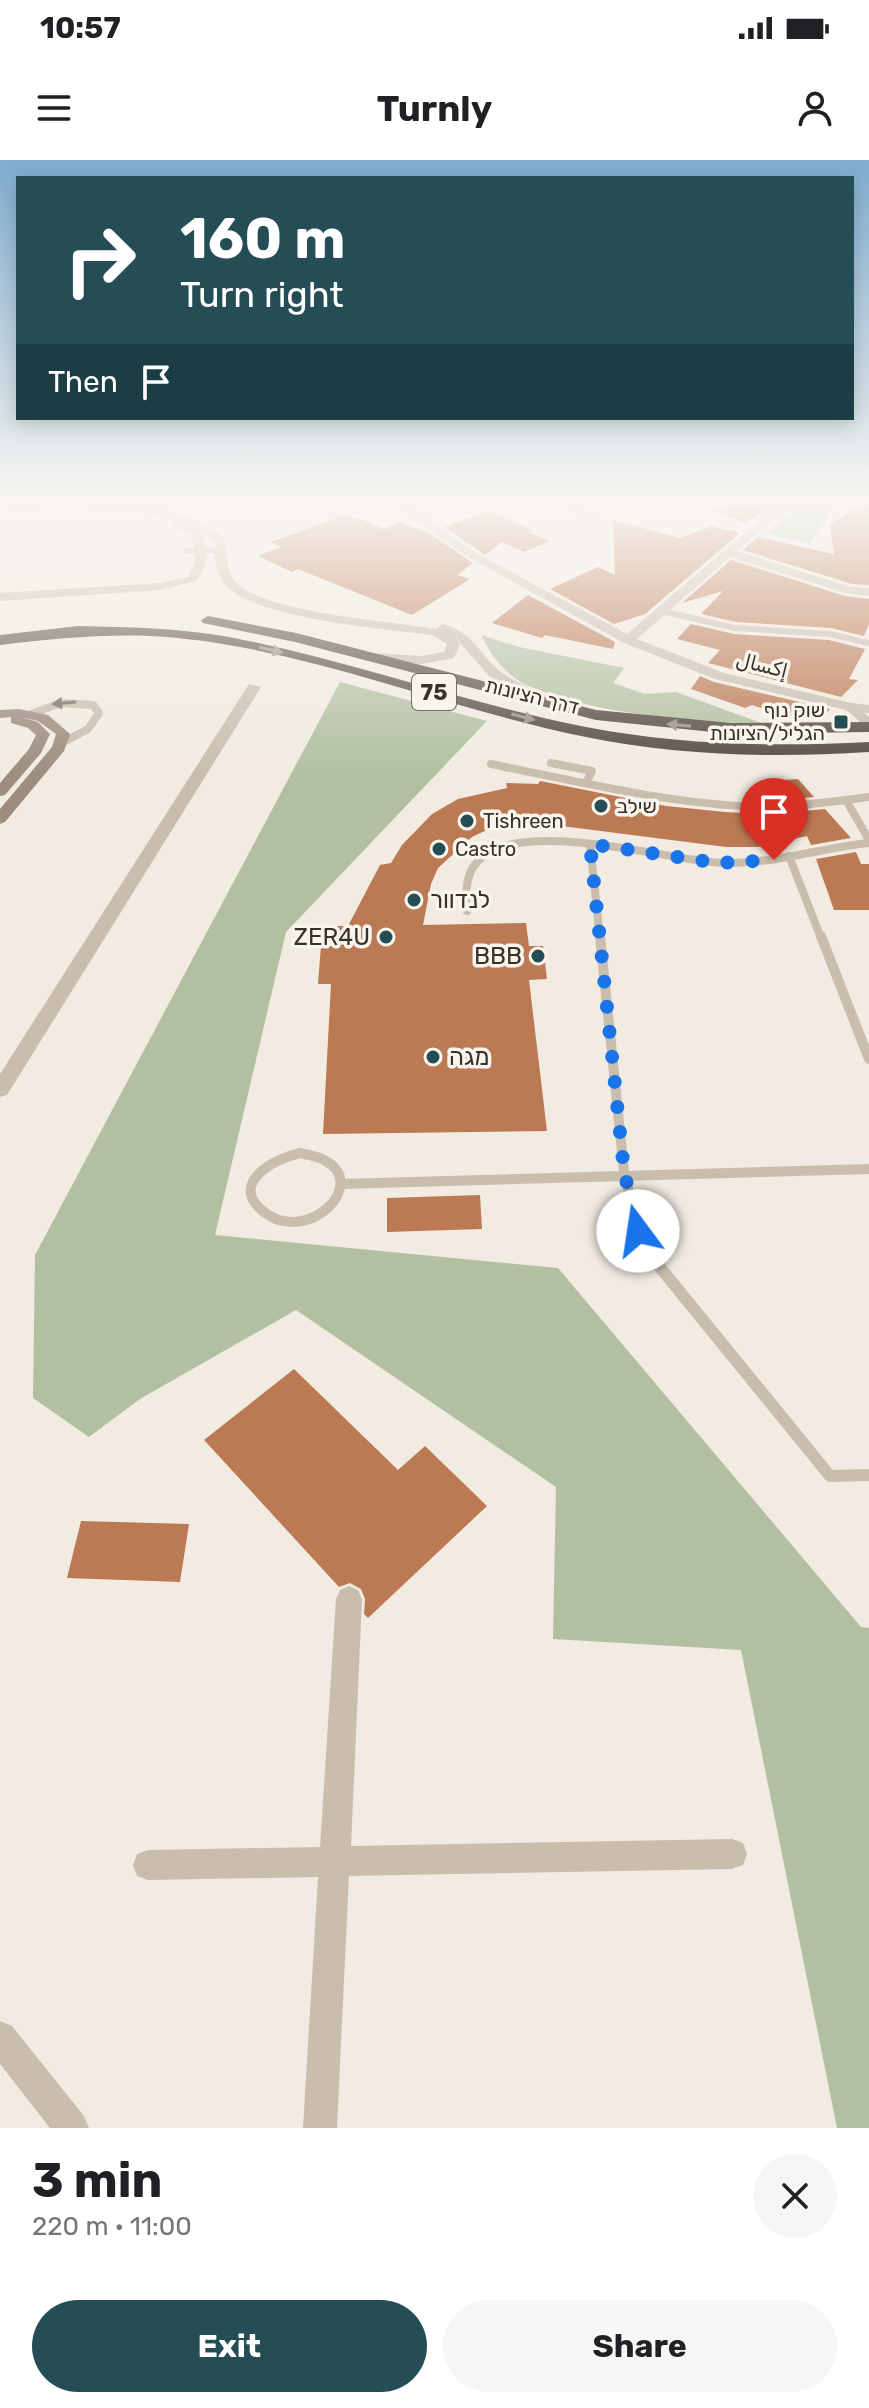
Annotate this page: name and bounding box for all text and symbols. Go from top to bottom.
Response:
text: 10:57 [40,10,121,46]
icon: menu [32,86,76,130]
icon: person [793,86,837,130]
text: Turnly [377,87,492,130]
text: 160 m [180,206,346,272]
icon: right [48,208,152,312]
text: Turn right [180,273,344,316]
icon: arrive [134,360,178,404]
text: Then [48,364,118,400]
one-way arrow [259,644,284,657]
street label: إكسال [734,647,790,683]
street label: דרך הציונות [482,673,582,719]
road number: 75 [412,674,456,710]
one-way arrow [51,697,76,710]
place label: שוק נוף הגליל/הציונות [710,698,825,745]
one-way arrow [510,711,535,723]
marker: שוק נוף הגליל/הציונות [832,713,850,731]
one-way arrow [666,719,691,732]
pin [740,778,808,860]
icon: arrive [752,790,796,834]
place label: שילב [617,794,657,818]
marker: שילב [592,797,610,815]
place label: Tishreen [483,809,564,833]
marker: Tishreen [458,812,476,830]
place label: Castro [455,837,516,861]
marker: Castro [430,840,448,858]
place label: לנדוור [430,886,490,914]
marker: לנדוור [405,891,423,909]
place label: ZER4U [294,923,370,951]
marker: ZER4U [377,928,395,946]
place label: BBB [474,942,522,970]
marker: BBB [529,947,547,965]
place label: מגה [449,1043,490,1071]
marker: מגה [424,1048,442,1066]
position arrow [596,1189,680,1273]
text: 3 min [32,2152,162,2209]
button: close [753,2154,837,2238]
text: 220 m · 11:00 [32,2211,192,2242]
button: Exit [32,2300,427,2392]
button: Share [443,2300,837,2392]

